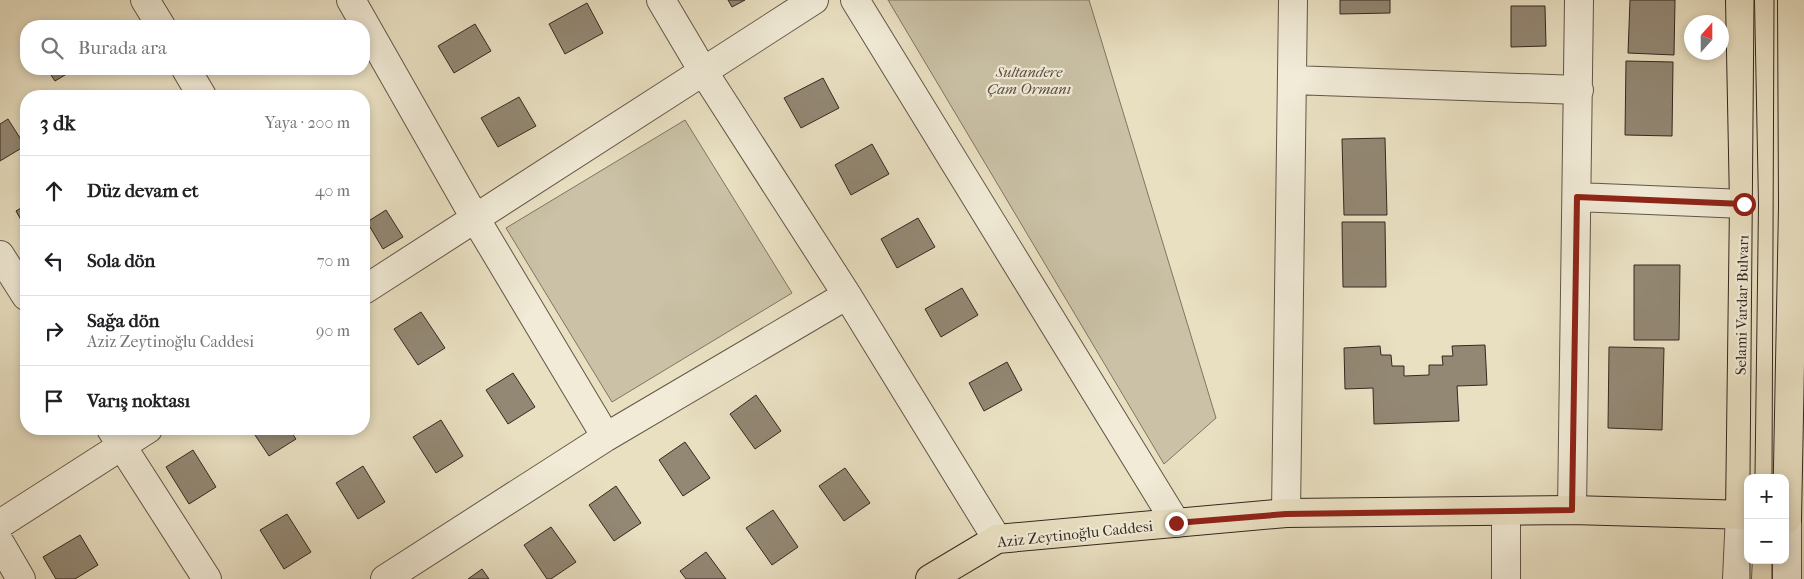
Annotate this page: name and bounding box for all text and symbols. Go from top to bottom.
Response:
north arrow [1684,15,1729,60]
search box [20,20,370,75]
icon: search [38,34,66,62]
text: Burada ara [78,37,167,59]
park label: Sultandere Çam Ormanı [987,63,1071,98]
text: 3 dk [40,111,75,135]
text: Yaya · 200 m [265,113,350,132]
icon: ahead [40,177,68,205]
text: Düz devam et [87,180,198,202]
text: 40 m [315,181,350,200]
route start [1733,193,1756,216]
street label: Selami Vardar Bulvarı [1732,234,1752,375]
icon: left [40,247,68,275]
text: Sola dön [87,250,155,272]
text: 70 m [317,251,350,270]
text: Sağa dön [87,310,160,332]
icon: right [40,317,68,345]
text: 90 m [316,321,350,340]
text: Aziz Zeytinoğlu Caddesi [87,332,254,351]
icon: arrive [40,387,68,415]
text: Varış noktası [87,390,190,412]
map controls [1744,474,1789,564]
button: + [1744,474,1789,519]
route end [1165,512,1188,535]
street label: Aziz Zeytinoğlu Caddesi [995,517,1154,551]
button: − [1744,519,1789,564]

